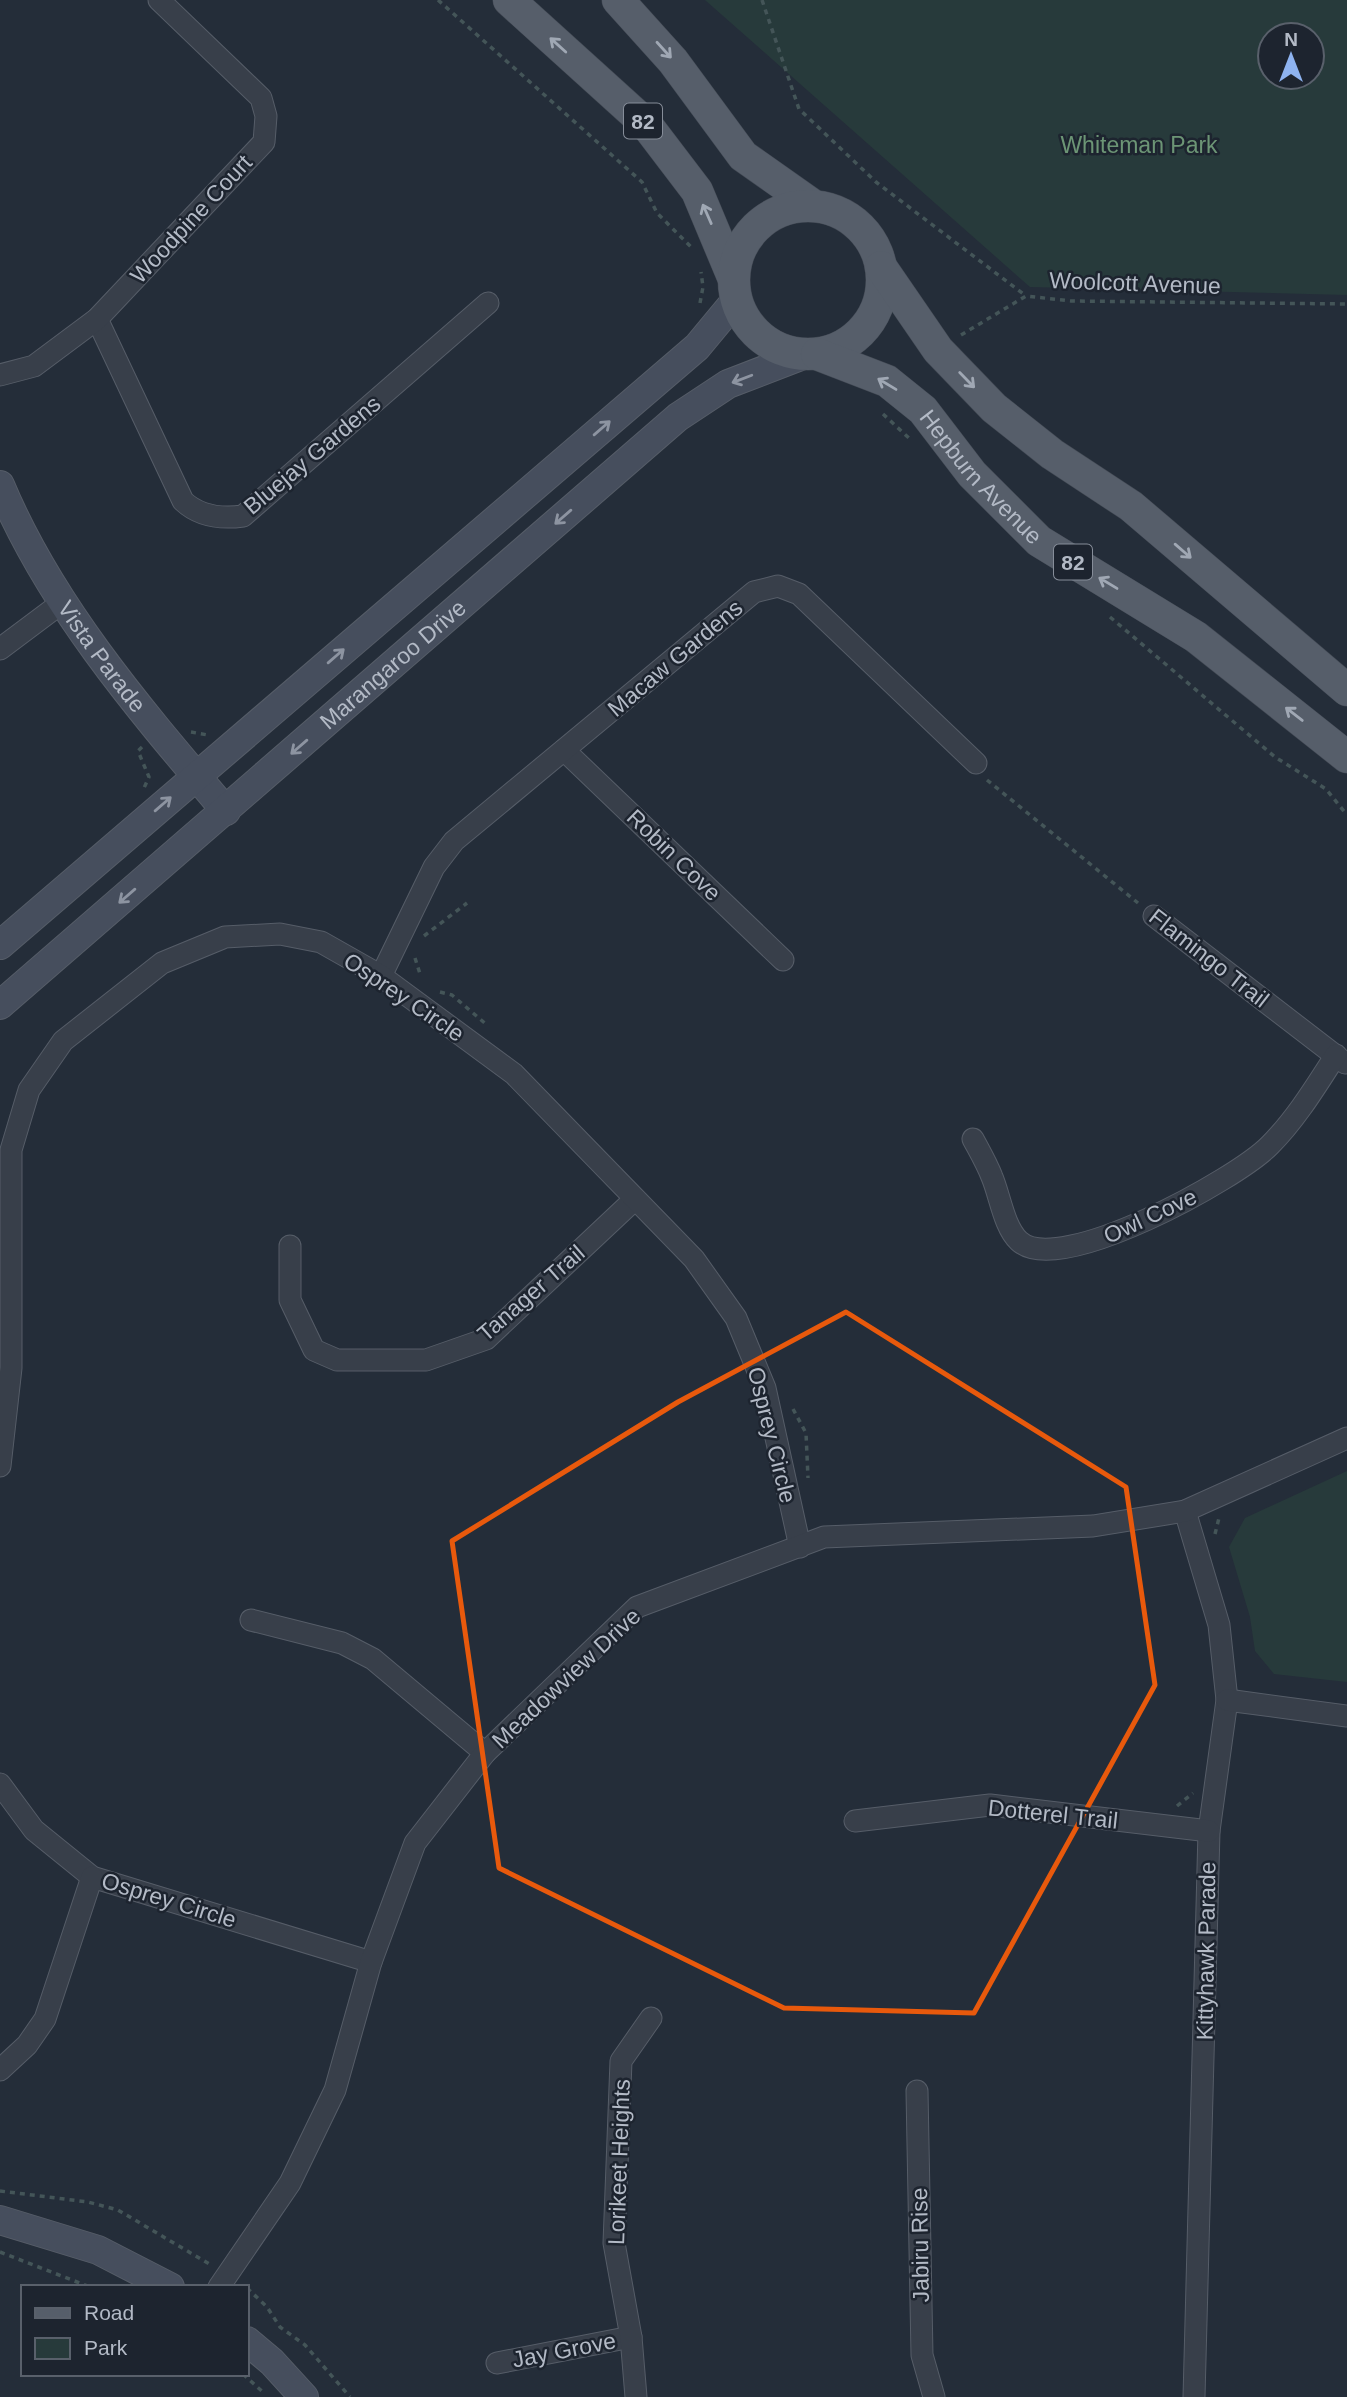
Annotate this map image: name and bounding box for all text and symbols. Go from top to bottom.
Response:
north arrow [1256,21,1326,91]
text: N [1284,29,1298,50]
one-way arrow [550,36,567,53]
one-way arrow [655,41,671,59]
road number: 82 [624,104,662,138]
park label: Whiteman Park [1060,132,1218,158]
street label: Woodpine Court [125,149,257,288]
one-way arrow [700,204,713,225]
street label: Woolcott Avenue [1049,267,1221,299]
one-way arrow [958,371,975,388]
one-way arrow [731,373,753,386]
one-way arrow [878,376,898,390]
street label: Bluejay Gardens [239,390,385,520]
street label: Hepburn Avenue [915,405,1047,549]
one-way arrow [592,420,610,436]
one-way arrow [554,509,572,525]
one-way arrow [1174,543,1192,559]
road number: 82 [1054,544,1092,580]
one-way arrow [1099,576,1118,591]
street label: Marangaroo Drive [315,594,471,734]
street label: Macaw Gardens [602,594,748,722]
street label: Vista Parade [53,596,151,717]
one-way arrow [326,648,344,664]
one-way arrow [1285,707,1304,722]
one-way arrow [290,739,308,755]
one-way arrow [154,796,172,812]
street label: Robin Cove [622,804,726,906]
one-way arrow [118,888,136,904]
street label: Flamingo Trail [1144,903,1274,1013]
street label: Osprey Circle [339,947,469,1047]
street label: Owl Cove [1099,1183,1201,1249]
street label: Tanager Trail [472,1240,590,1346]
street label: Osprey Circle [743,1364,801,1506]
street label: Meadowview Drive [487,1603,645,1753]
street label: Dotterel Trail [987,1794,1119,1834]
street label: Kittyhawk Parade [1191,1861,1221,2041]
street label: Osprey Circle [99,1867,239,1933]
street label: Lorikeet Heights [603,2078,635,2246]
street label: Jabiru Rise [906,2187,934,2303]
legend [21,2285,248,2376]
text: Road [84,2301,134,2324]
street label: Jay Grove [510,2327,618,2373]
text: Park [84,2336,128,2359]

